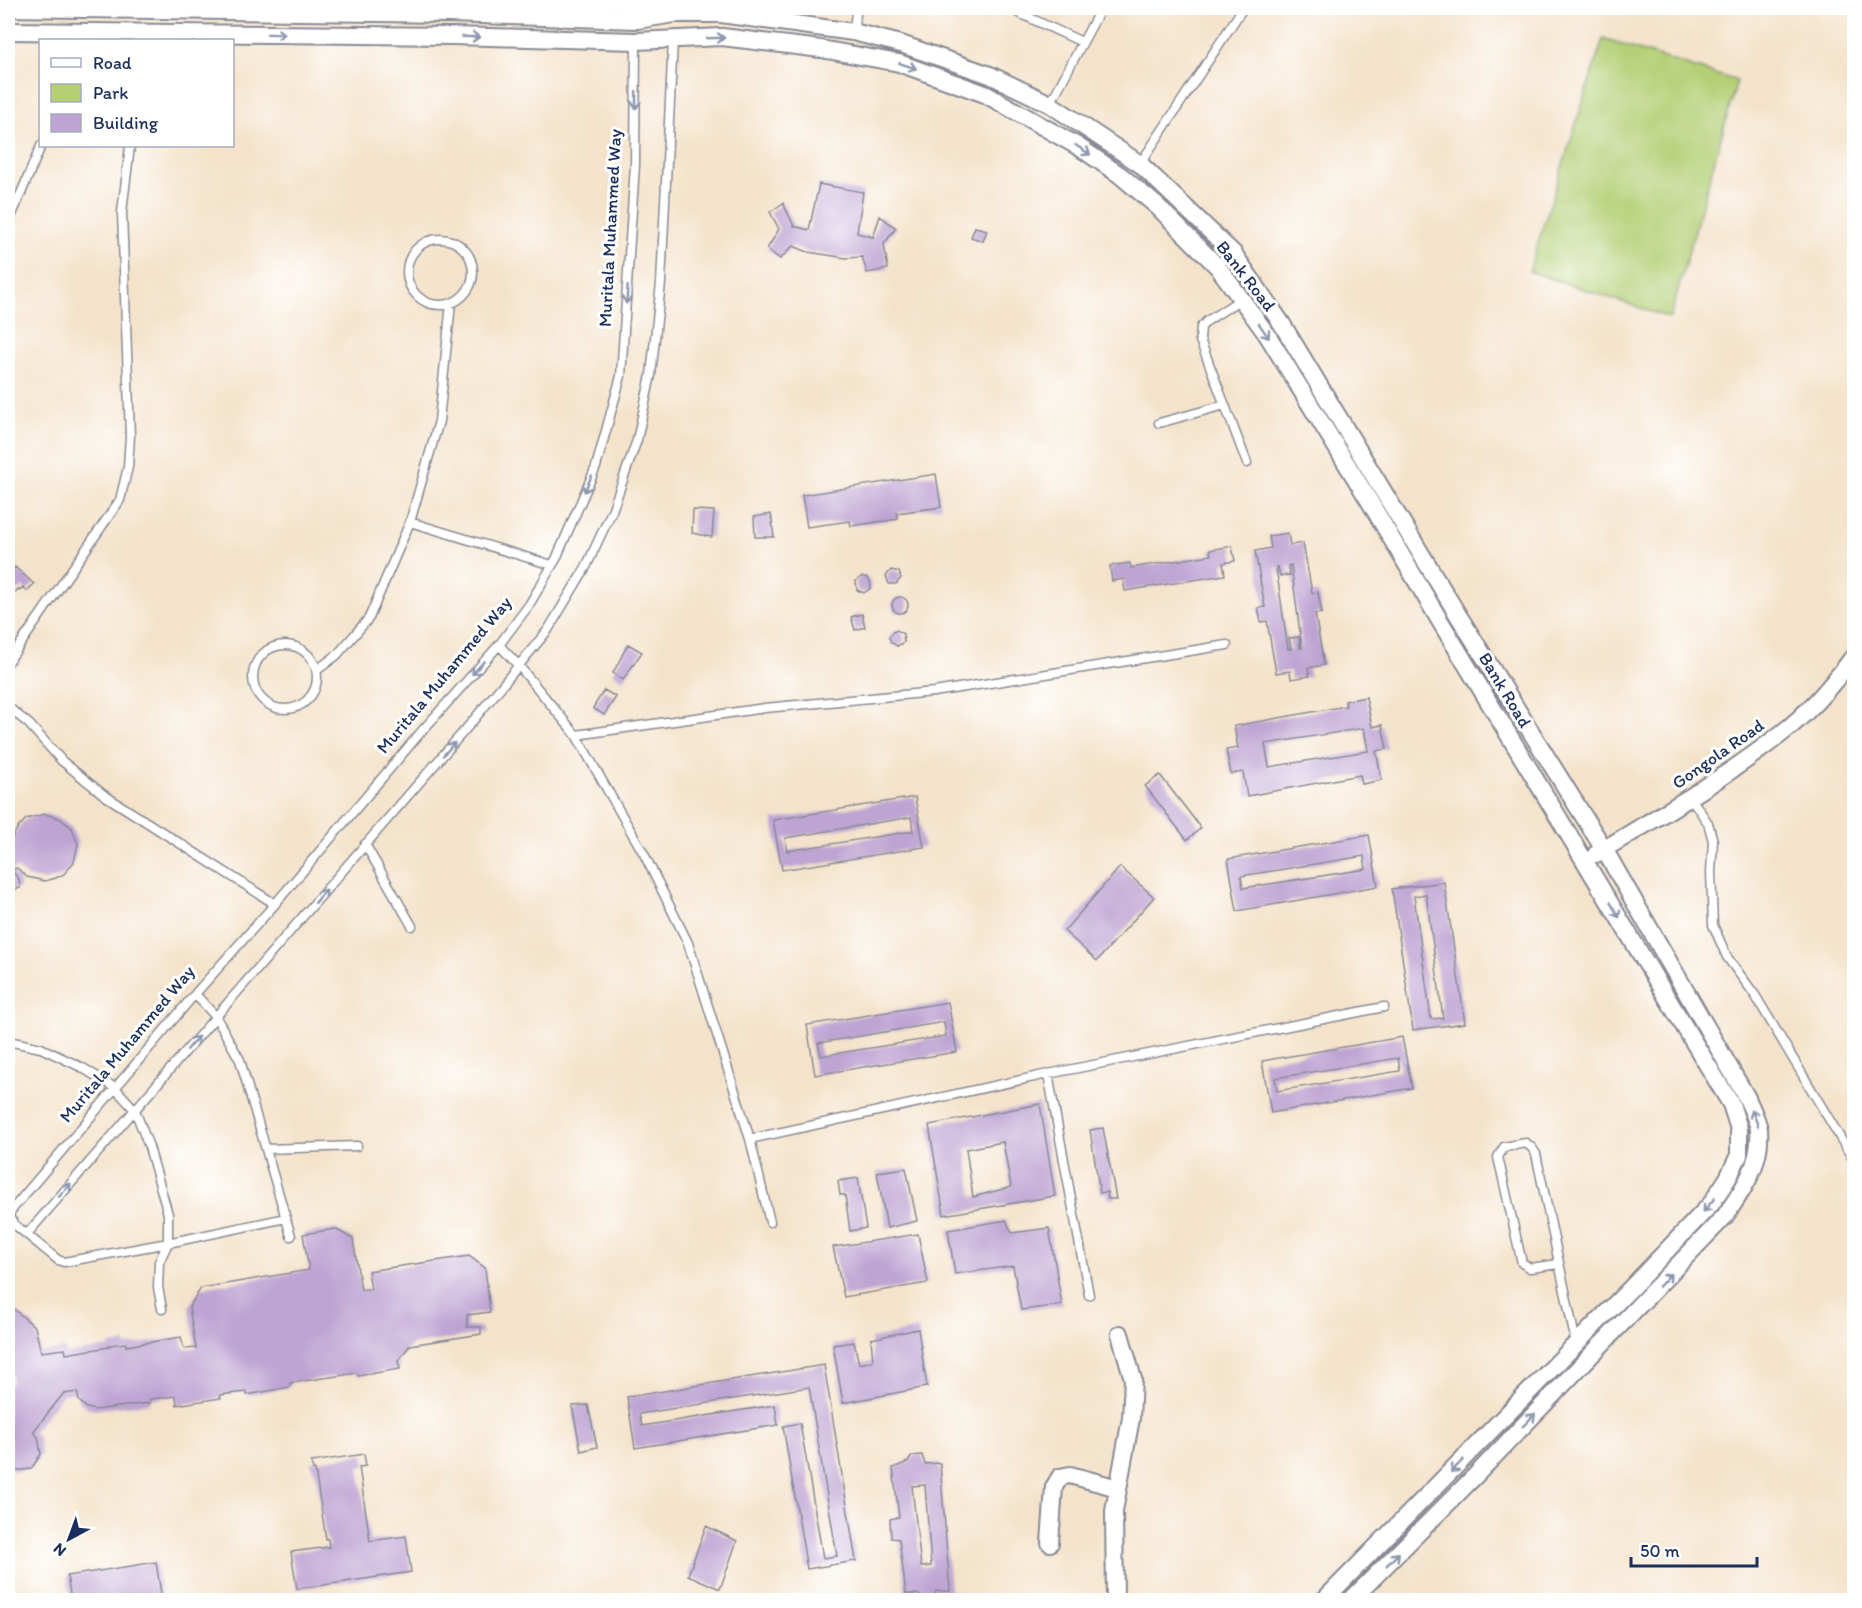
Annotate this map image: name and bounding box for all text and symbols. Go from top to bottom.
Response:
one-way arrow [265,28,285,40]
one-way arrow [460,31,480,43]
one-way arrow [705,32,725,43]
legend [39,39,234,147]
text: Road [93,52,132,74]
one-way arrow [898,62,917,73]
text: Park [93,82,128,104]
one-way arrow [630,89,642,109]
text: Building [93,112,159,134]
street label: Muritala Muhammed Way [594,128,626,328]
one-way arrow [1074,144,1091,156]
street label: Bank Road [1212,236,1281,316]
one-way arrow [621,284,632,304]
one-way arrow [1258,323,1270,339]
one-way arrow [582,475,594,493]
street label: Muritala Muhammed Way [372,592,517,758]
street label: Bank Road [1474,648,1536,732]
one-way arrow [471,661,485,676]
street label: Gongola Road [1668,714,1768,794]
one-way arrow [442,741,456,756]
one-way arrow [314,889,328,904]
one-way arrow [1609,901,1621,918]
street label: Muritala Muhammed Way [55,961,200,1127]
one-way arrow [186,1036,200,1051]
one-way arrow [1748,1109,1759,1128]
one-way arrow [58,1183,72,1198]
one-way arrow [1702,1197,1715,1213]
one-way arrow [1657,1272,1672,1287]
one-way arrow [1522,1412,1536,1427]
one-way arrow [1450,1459,1464,1474]
north arrow [39,1509,99,1569]
scale bar [1631,1530,1757,1568]
text: N [49,1539,70,1561]
text: 50 m [1640,1540,1680,1562]
one-way arrow [1385,1552,1400,1567]

